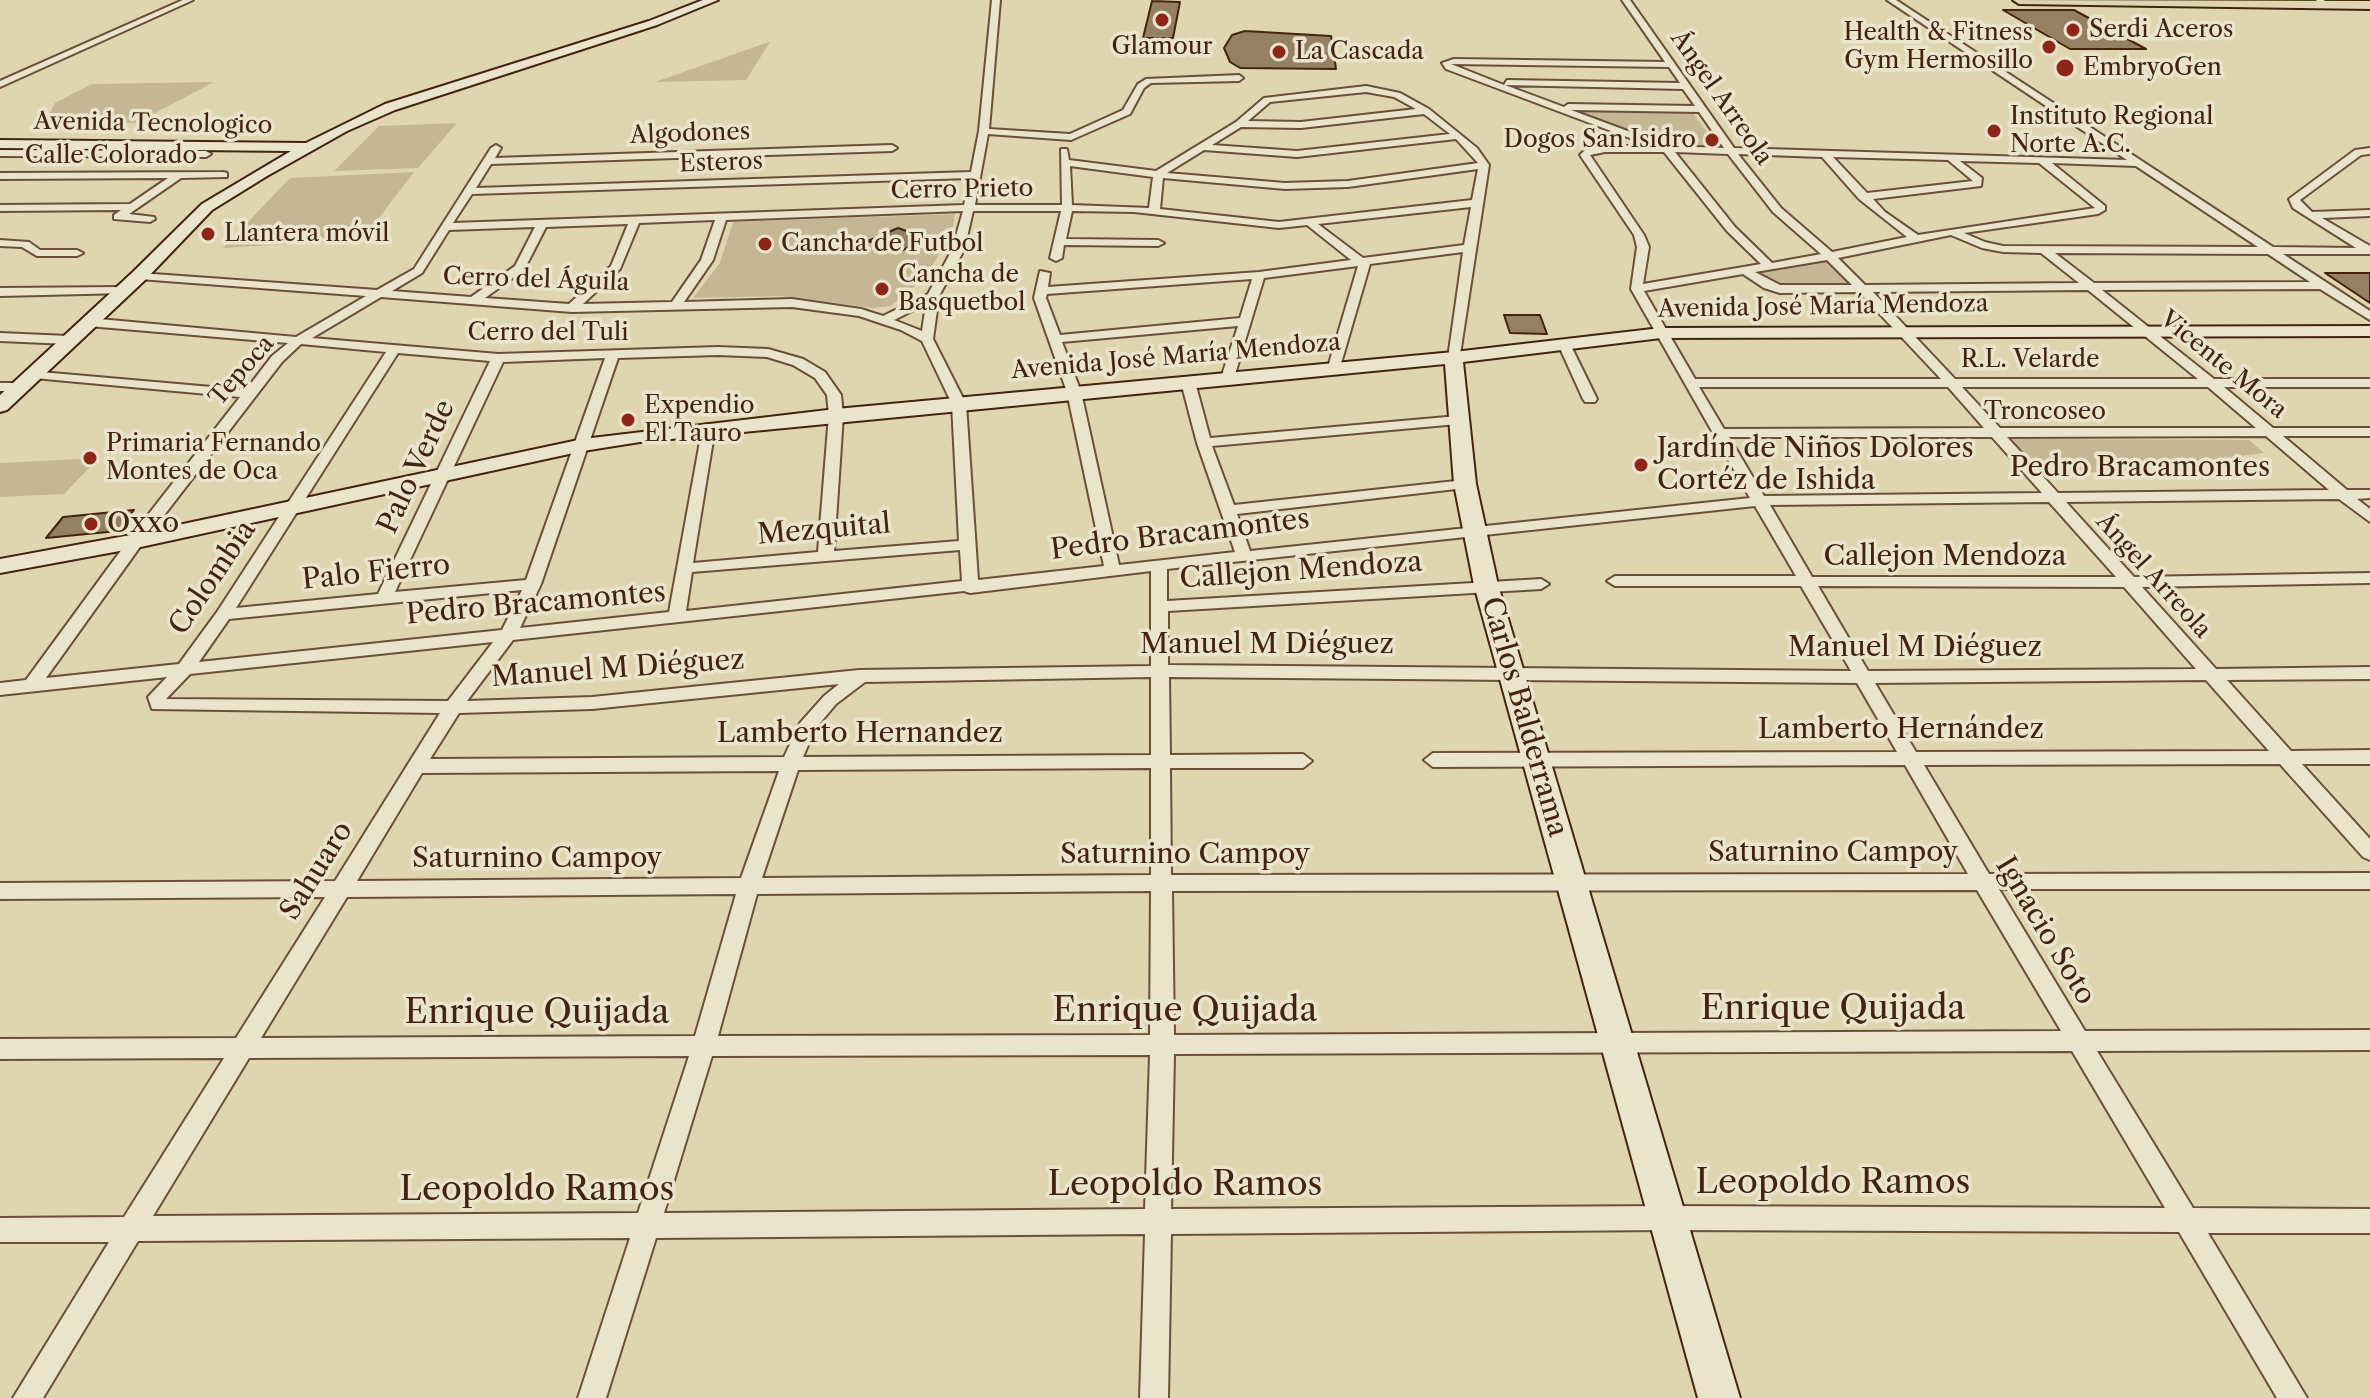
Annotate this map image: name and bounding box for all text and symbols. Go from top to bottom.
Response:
marker: Glamour [1153,11,1171,29]
place label: Serdi Aceros [2089,16,2233,44]
place label: Health & Fitness Gym Hermosillo [1843,19,2033,75]
marker: Serdi Aceros [2064,21,2082,39]
street label: Ángel Arreola [1664,25,1778,171]
place label: Glamour [1111,33,1213,61]
place label: La Cascada [1295,38,1424,66]
marker: Health & Fitness Gym Hermosillo [2040,38,2058,56]
marker: La Cascada [1270,43,1288,61]
place label: EmbryoGen [2083,54,2222,82]
marker: EmbryoGen [2054,57,2076,79]
place label: Instituto Regional Norte A.C. [2010,103,2213,159]
street label: Avenida Tecnologico [33,108,273,140]
street label: Algodones [629,118,751,150]
marker: Instituto Regional Norte A.C. [1985,122,2003,140]
place label: Dogos San Isidro [1504,126,1696,154]
marker: Dogos San Isidro [1703,131,1721,149]
street label: Calle Colorado [25,142,197,170]
street label: Esteros [679,147,763,179]
street label: Cerro Prieto [890,174,1034,206]
place label: Llantera móvil [224,220,389,248]
marker: Llantera móvil [199,225,217,243]
place label: Cancha de Futbol [781,230,983,258]
marker: Cancha de Futbol [756,235,774,253]
place label: Cancha de Basquetbol [898,261,1025,317]
street label: Cerro del Águila [442,262,630,298]
marker: Cancha de Basquetbol [873,280,891,298]
street label: Avenida José María Mendoza [1657,290,1989,324]
street label: Vicente Mora [2154,305,2292,425]
street label: Cerro del Tuli [468,319,628,347]
street label: Avenida José María Mendoza [1010,328,1342,386]
street label: Tepoca [204,330,280,412]
street label: R.L. Velarde [1961,346,2099,374]
place label: Expendio El Tauro [644,392,754,448]
street label: Palo Verde [371,395,463,539]
street label: Troncoseo [1984,398,2106,426]
marker: Expendio El Tauro [619,411,637,429]
place label: Primaria Fernando Montes de Oca [106,430,321,486]
place label: Jardín de Niños Dolores Cortéz de Ishida [1657,432,1974,498]
marker: Primaria Fernando Montes de Oca [81,449,99,467]
street label: Pedro Bracamontes [2010,451,2270,485]
marker: Jardín de Niños Dolores Cortéz de Ishida [1632,456,1650,474]
street label: Pedro Bracamontes [1049,502,1311,568]
place label: Oxxo [107,507,179,541]
street label: Mezquital [756,507,892,553]
street label: Ángel Arreola [2089,508,2217,644]
marker: Oxxo [82,515,100,533]
street label: Colombia [163,515,263,641]
street label: Callejon Mendoza [1823,540,2067,574]
street label: Callejon Mendoza [1179,546,1423,596]
street label: Palo Fierro [300,549,452,597]
street label: Pedro Bracamontes [405,576,667,632]
street label: Carlos Balderrama [1474,593,1574,841]
street label: Manuel M Diéguez [1140,628,1394,662]
street label: Manuel M Diéguez [1788,631,2042,665]
street label: Manuel M Diéguez [490,643,746,695]
street label: Lamberto Hernández [1758,713,2044,747]
street label: Lamberto Hernandez [717,717,1003,751]
street label: Sahuaro [274,816,360,926]
street label: Saturnino Campoy [1708,836,1958,870]
street label: Saturnino Campoy [1060,838,1310,872]
street label: Saturnino Campoy [412,842,662,876]
street label: Ignacio Soto [1988,851,2102,1011]
street label: Enrique Quijada [1701,989,1965,1029]
street label: Enrique Quijada [1053,991,1317,1031]
street label: Enrique Quijada [405,993,669,1033]
street label: Leopoldo Ramos [1696,1163,1970,1203]
street label: Leopoldo Ramos [1048,1165,1322,1205]
street label: Leopoldo Ramos [400,1170,674,1210]

